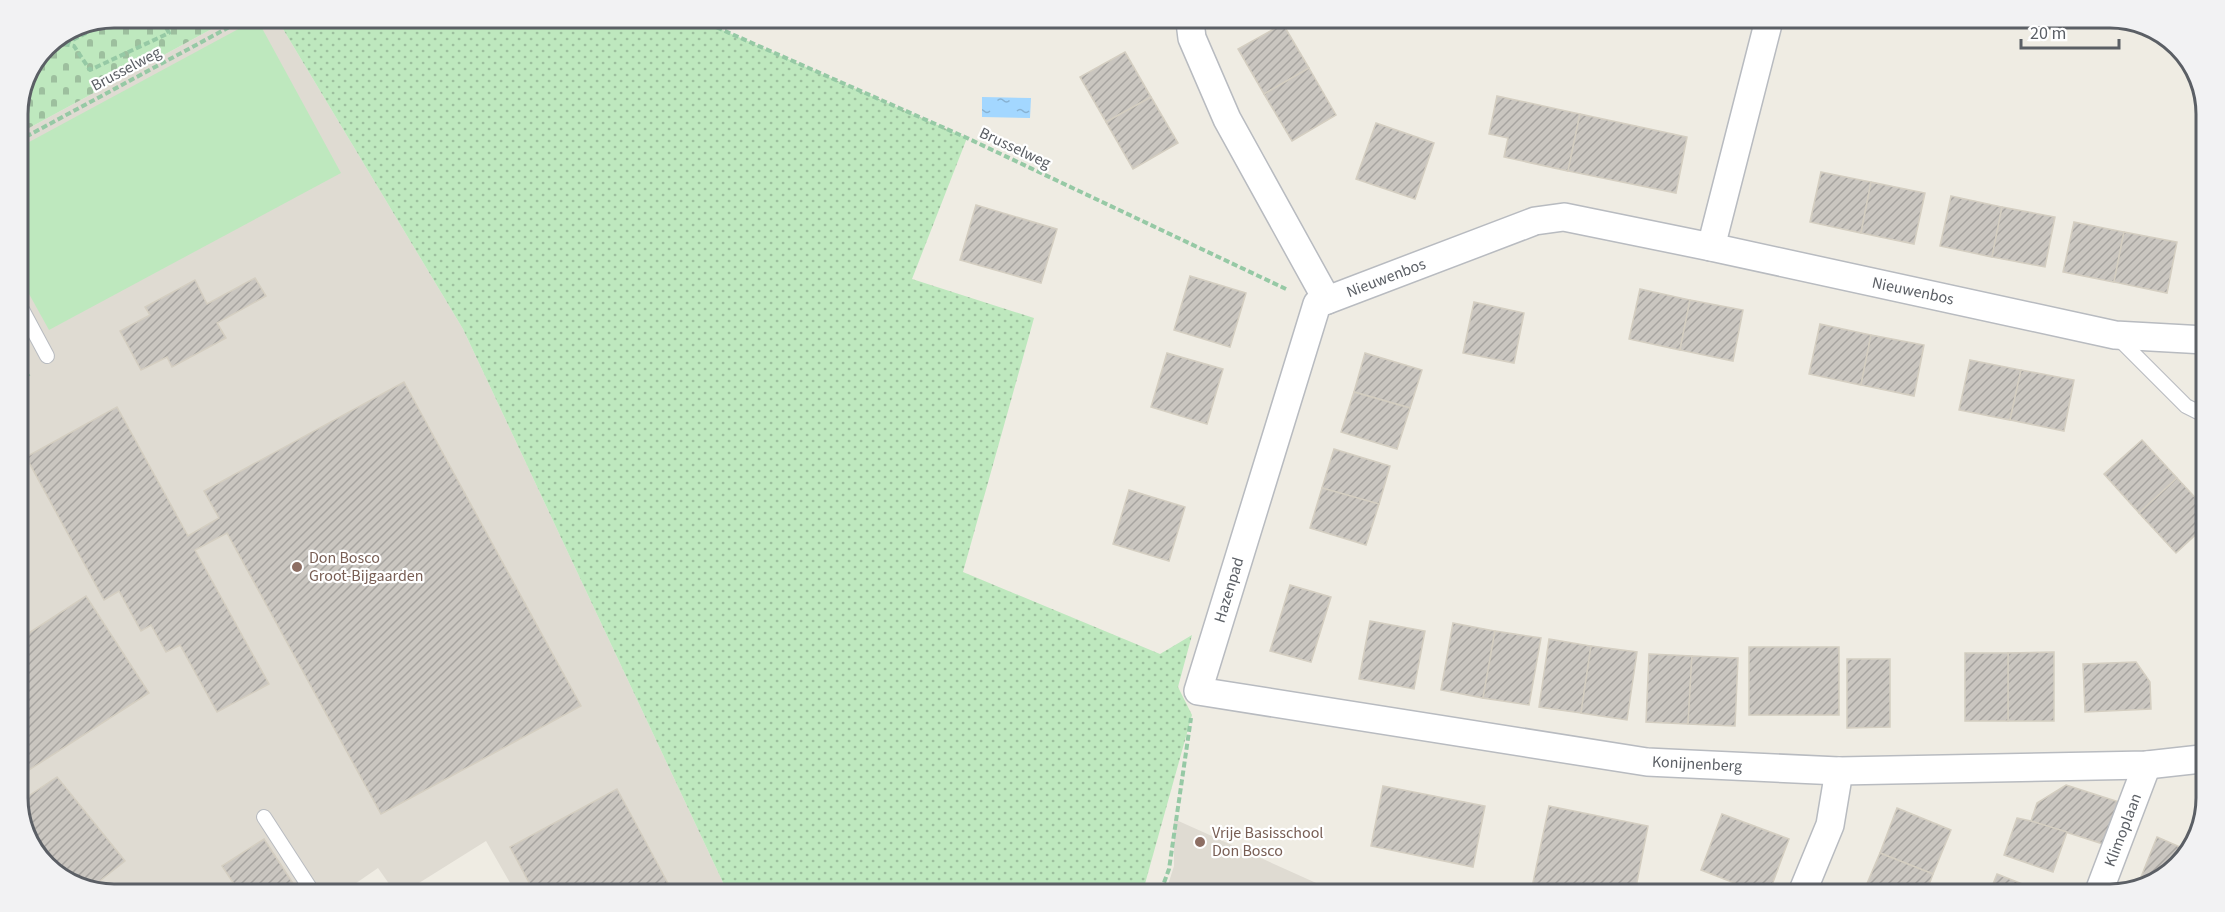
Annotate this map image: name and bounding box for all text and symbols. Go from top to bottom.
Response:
scale bar [2021,12,2118,50]
text: 20 m [2030,21,2066,46]
street label: Brusselweg [87,41,165,97]
street label: Brusselweg [976,122,1054,174]
street label: Nieuwenbos [1343,253,1429,303]
street label: Nieuwenbos [1870,272,1956,310]
place label: Don Bosco Groot-Bijgaarden [309,547,424,587]
street label: Hazenpad [1209,555,1249,625]
marker: Don Bosco Groot-Bijgaarden [290,560,304,574]
street label: Konijnenberg [1651,751,1743,777]
street label: Klimoplaan [2099,790,2147,870]
place label: Vrije Basisschool Don Bosco [1212,822,1323,862]
marker: Vrije Basisschool Don Bosco [1193,835,1207,849]

